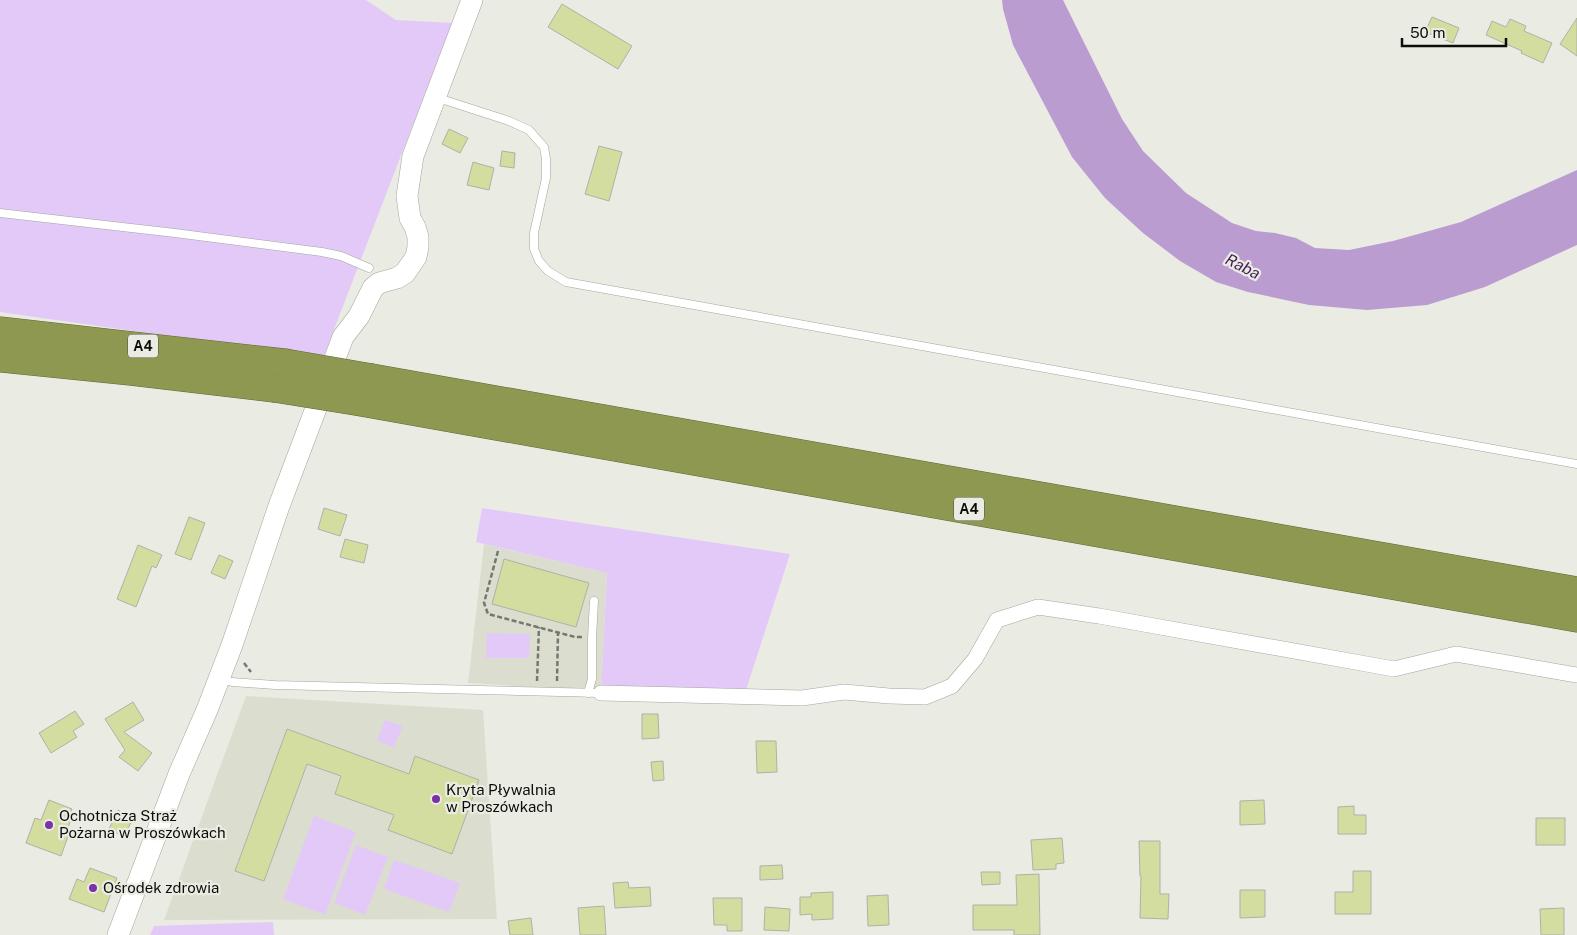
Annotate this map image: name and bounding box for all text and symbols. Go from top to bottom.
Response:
scale bar [1402,15,1506,47]
text: 50 m [1410,24,1445,41]
water label: Raba [1222,250,1263,283]
road number: A4 [128,334,158,358]
road number: A4 [954,498,984,520]
place label: Kryta Pływalnia w Proszówkach [446,781,556,815]
marker: Kryta Pływalnia w Proszówkach [430,793,442,805]
place label: Ochotnicza Straż Pożarna w Proszówkach [59,807,226,841]
marker: Ochotnicza Straż Pożarna w Proszówkach [43,819,55,831]
place label: Ośrodek zdrowia [103,879,219,896]
marker: Ośrodek zdrowia [87,882,99,894]

